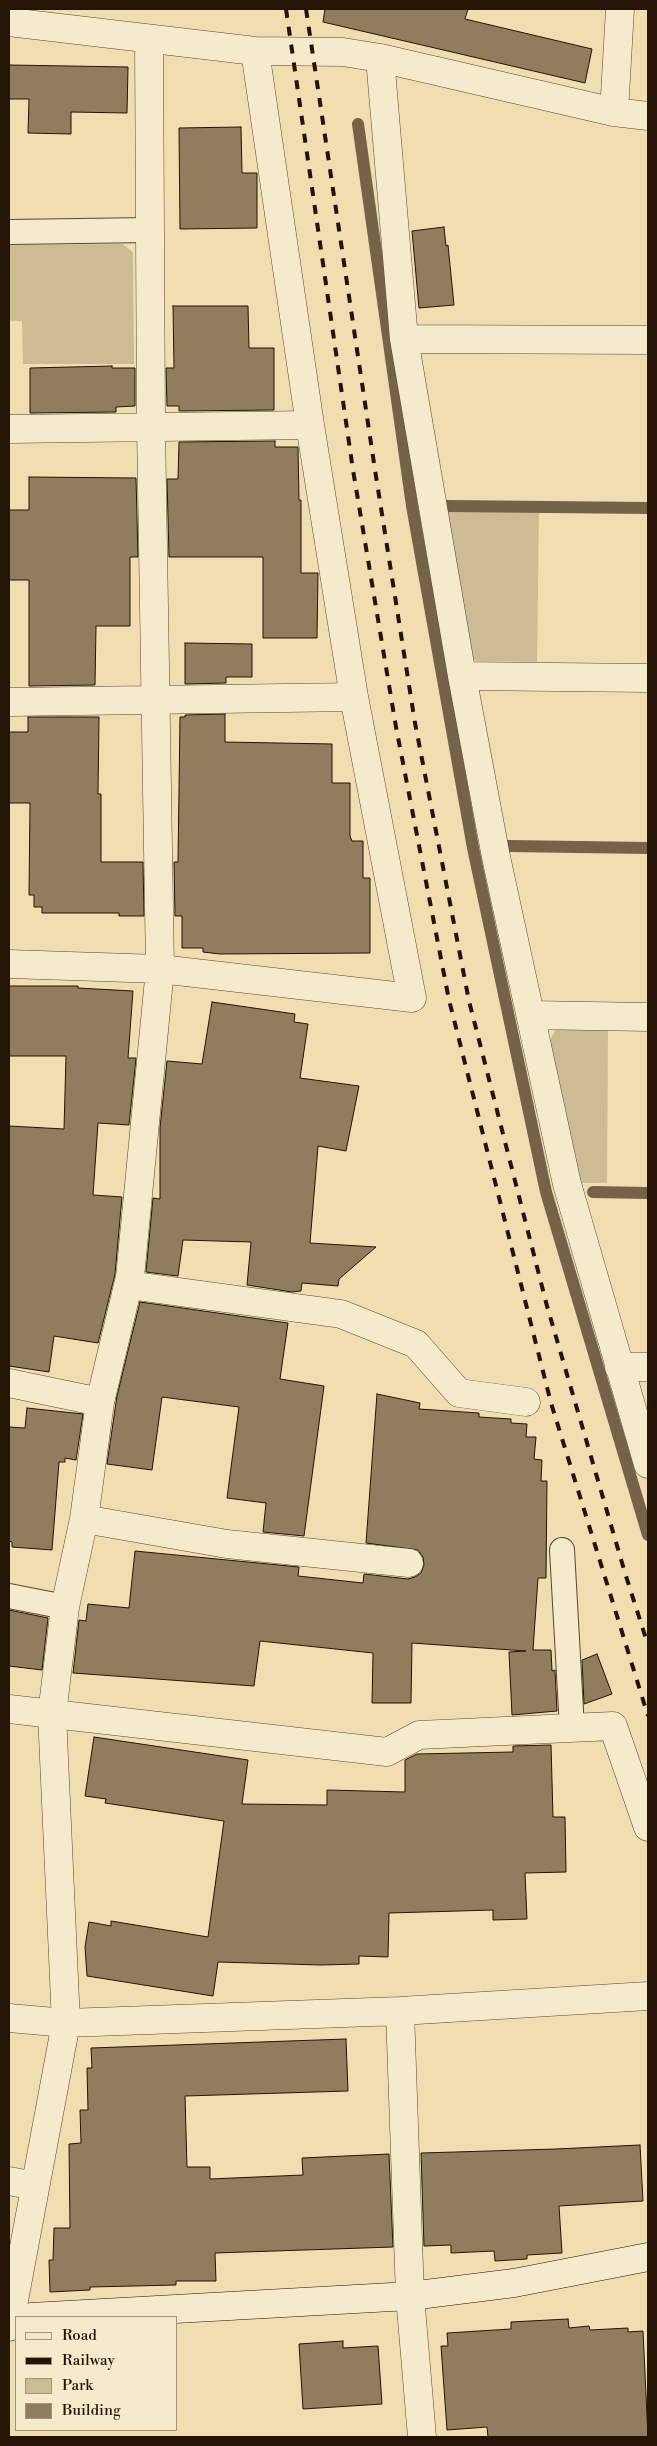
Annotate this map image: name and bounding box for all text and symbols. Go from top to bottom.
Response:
legend [15,2316,178,2431]
text: Road [62,2326,97,2345]
text: Railway [62,2351,115,2370]
text: Park [62,2376,93,2395]
text: Building [62,2401,121,2420]

